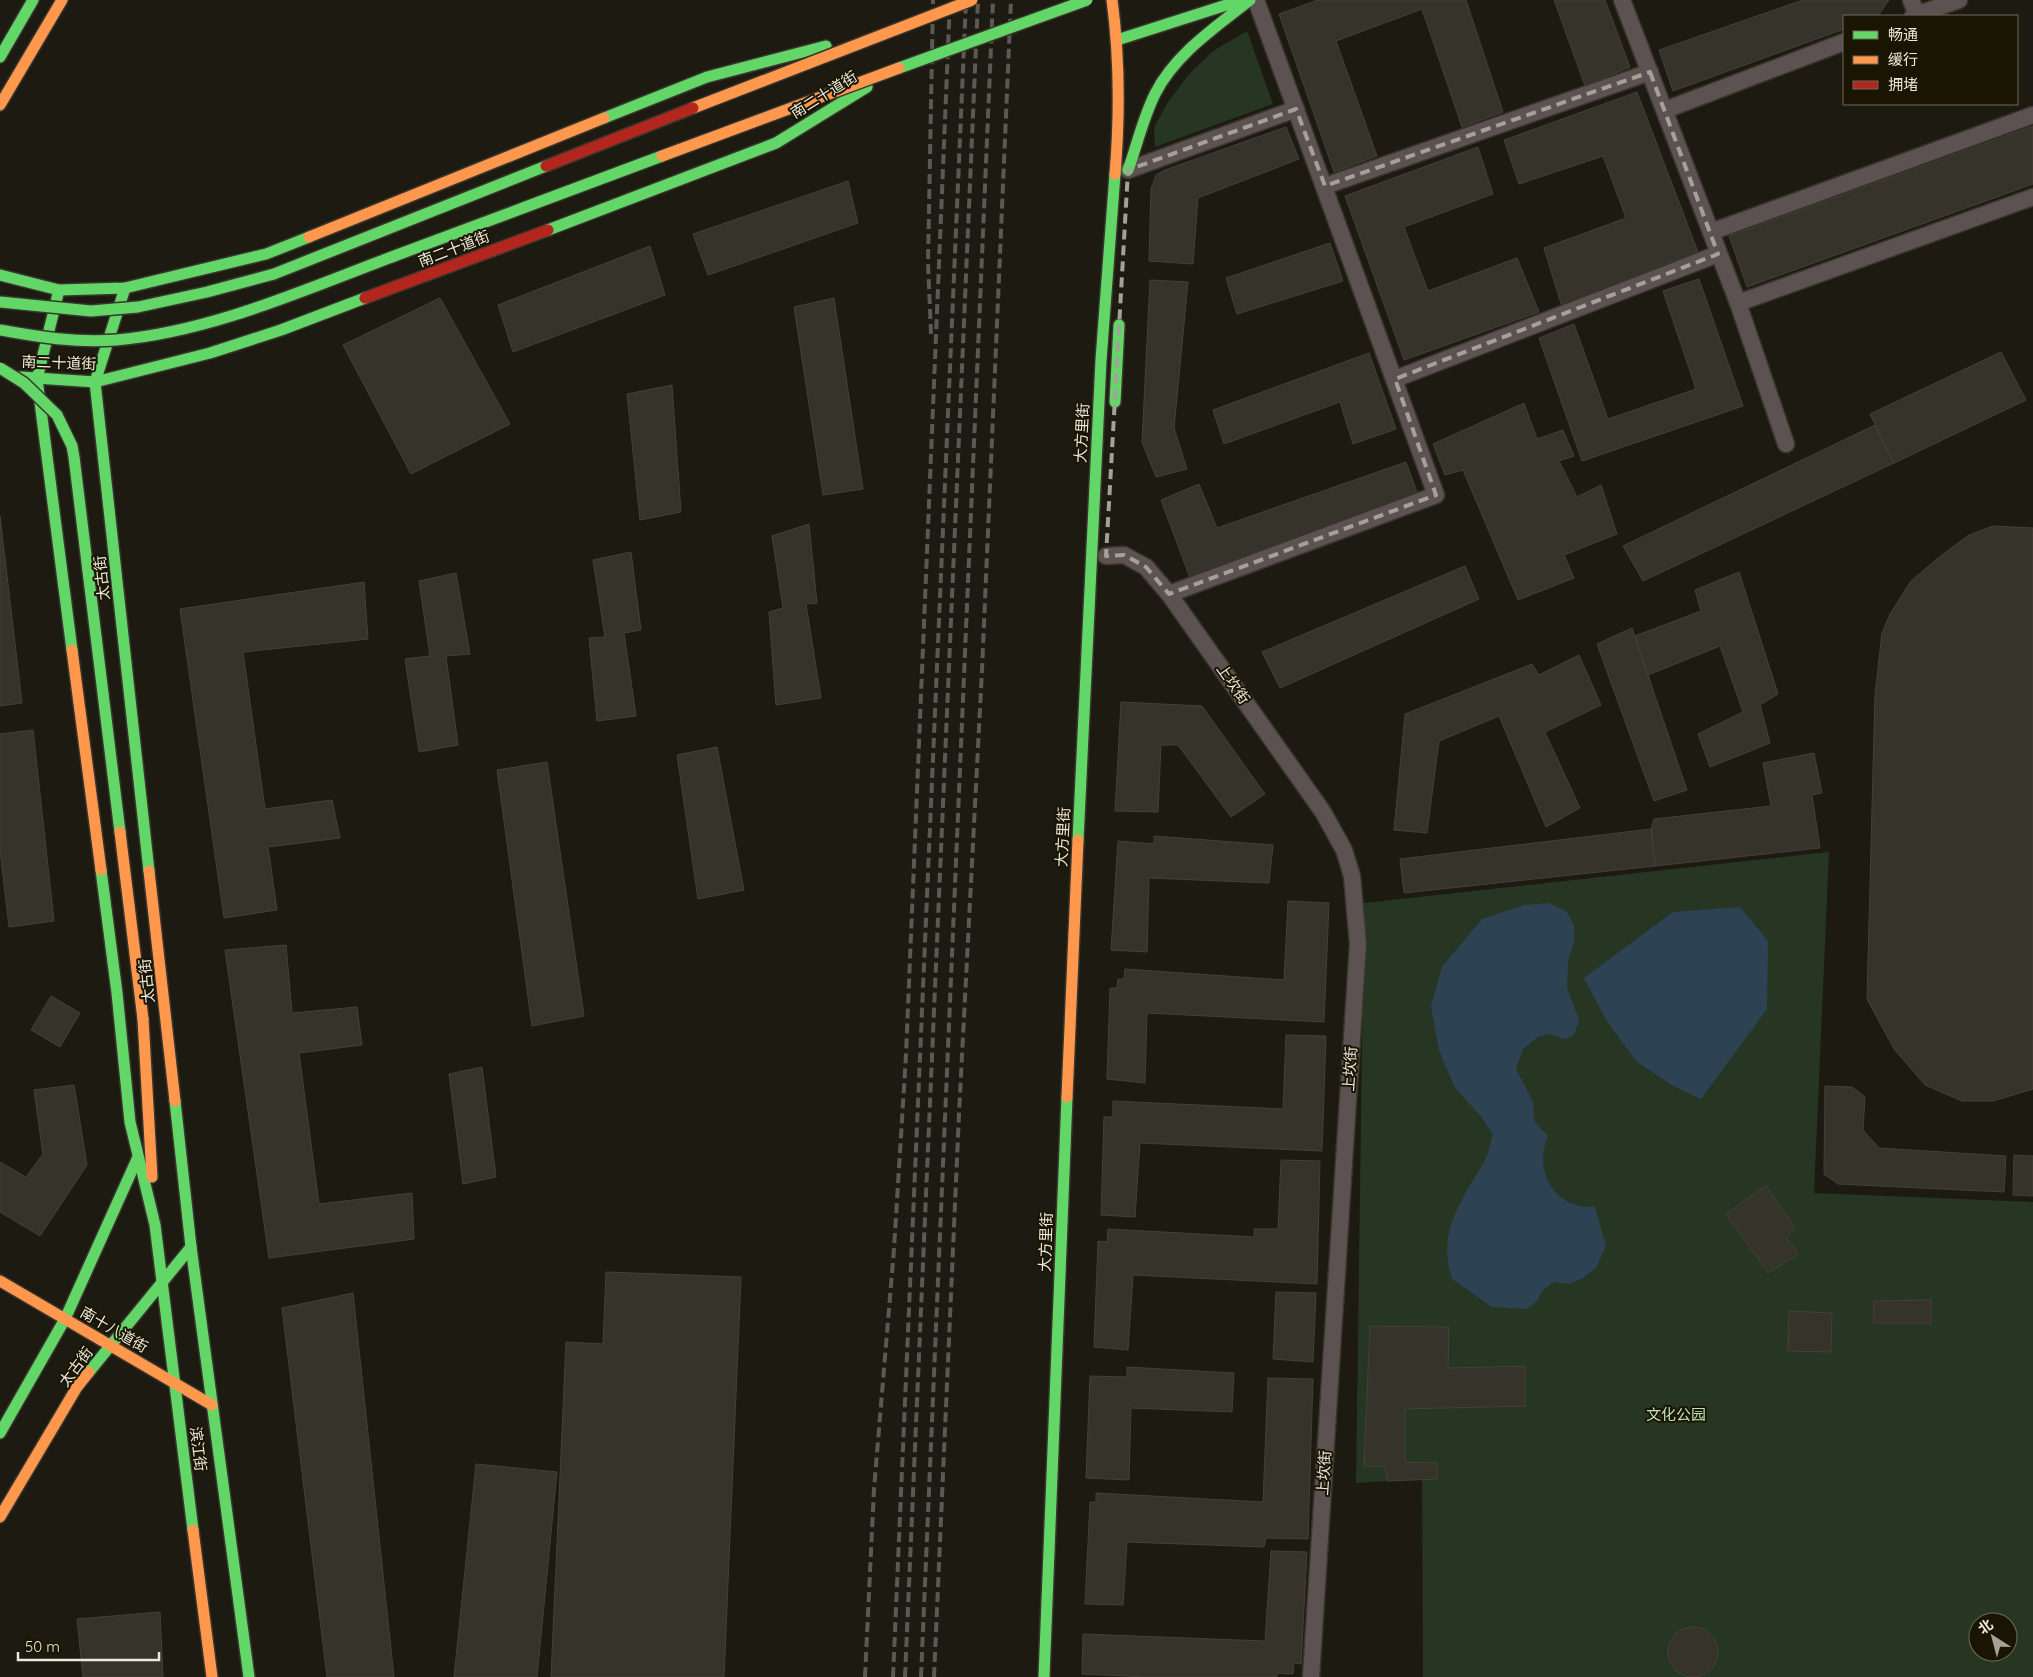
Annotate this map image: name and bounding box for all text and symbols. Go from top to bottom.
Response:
legend [1843,15,2018,105]
text: 畅通 [1888,25,1918,44]
text: 缓行 [1888,50,1918,69]
street label: 南二十道街 [787,67,861,123]
text: 拥堵 [1888,75,1918,94]
street label: 南二十道街 [415,226,492,271]
street label: 南二十道街 [21,352,97,373]
street label: 大方里街 [1070,403,1093,463]
street label: 太古街 [90,555,113,601]
street label: 上坎街 [1213,660,1254,708]
street label: 大方里街 [1051,807,1074,867]
street label: 太古街 [135,958,158,1004]
street label: 上坎街 [1338,1046,1361,1092]
street label: 大方里街 [1035,1212,1056,1272]
street label: 南十八道街 [77,1303,151,1357]
street label: 太古街 [54,1343,97,1390]
park label: 文化公园 [1646,1405,1706,1424]
street label: 滨江街 [186,1425,211,1472]
street label: 上坎街 [1312,1450,1335,1496]
north arrow [1968,1612,2018,1662]
text: 北 [1974,1615,1996,1638]
scale bar [18,1630,159,1662]
text: 50 m [25,1637,60,1656]

